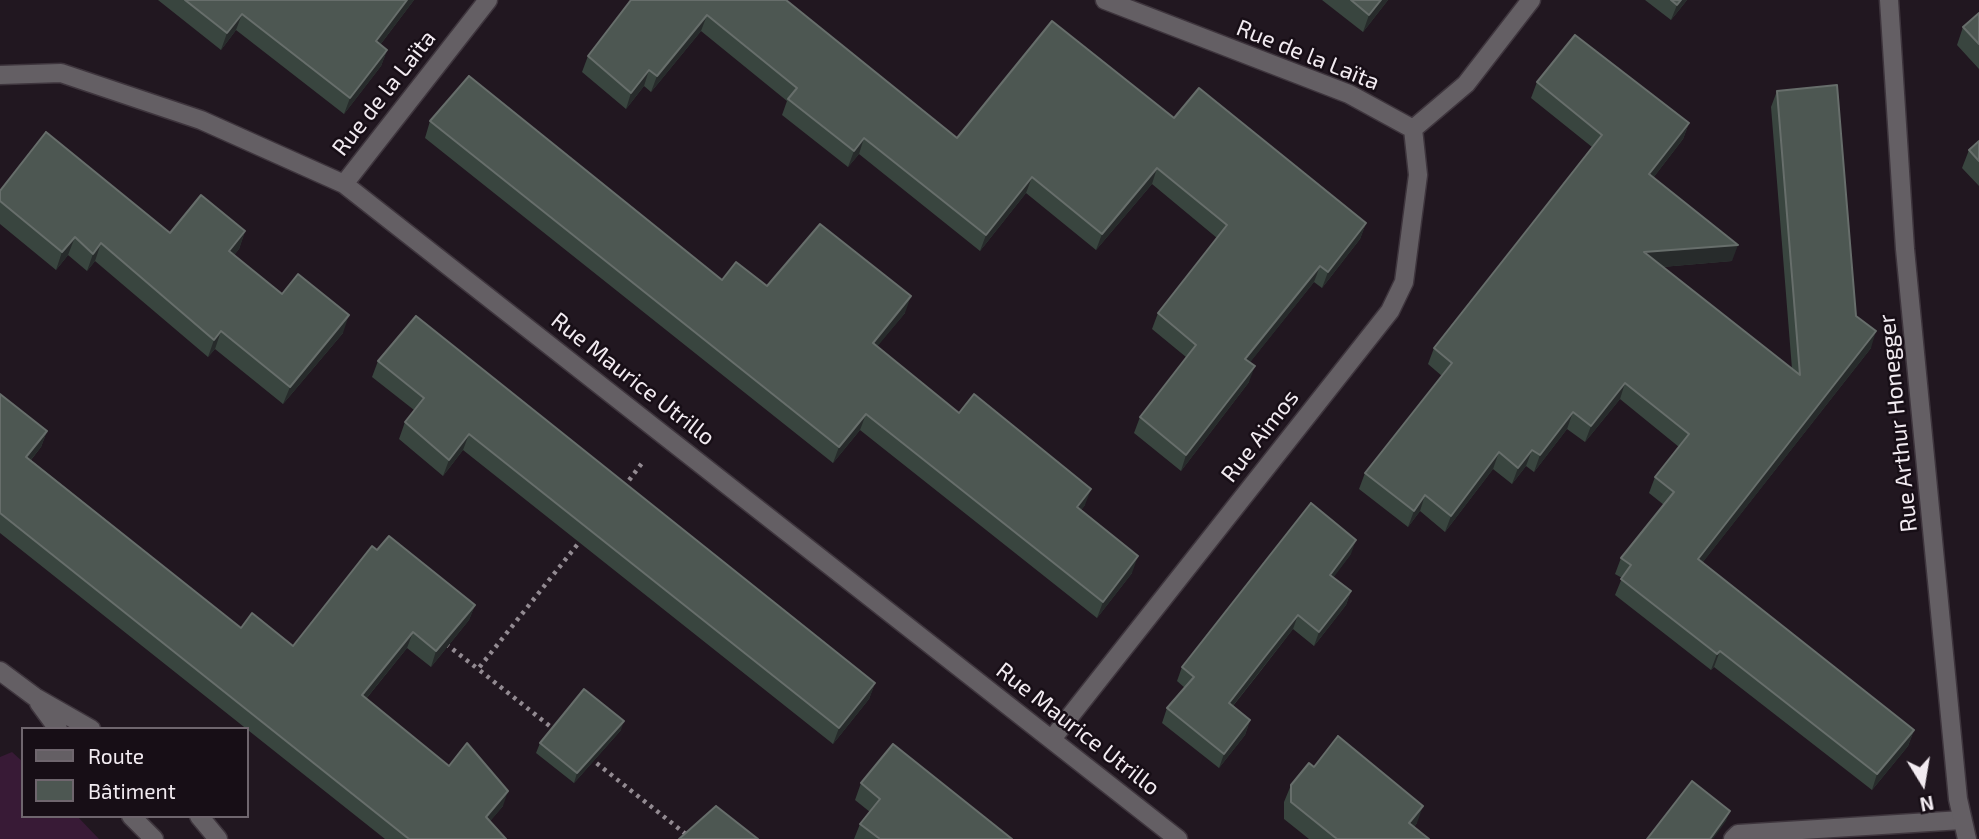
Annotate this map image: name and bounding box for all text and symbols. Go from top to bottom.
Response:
street label: Rue de la Laïta [1233,14,1383,96]
street label: Rue de la Laïta [326,25,442,161]
street label: Rue Maurice Utrillo [546,307,720,451]
street label: Rue Arthur Honegger [1873,313,1923,533]
street label: Rue Aimos [1215,384,1305,488]
street label: Rue Maurice Utrillo [991,657,1165,801]
legend [21,727,248,818]
text: Route [88,743,144,768]
north arrow [1888,748,1958,818]
text: Bâtiment [88,778,176,803]
text: N [1918,792,1936,817]

